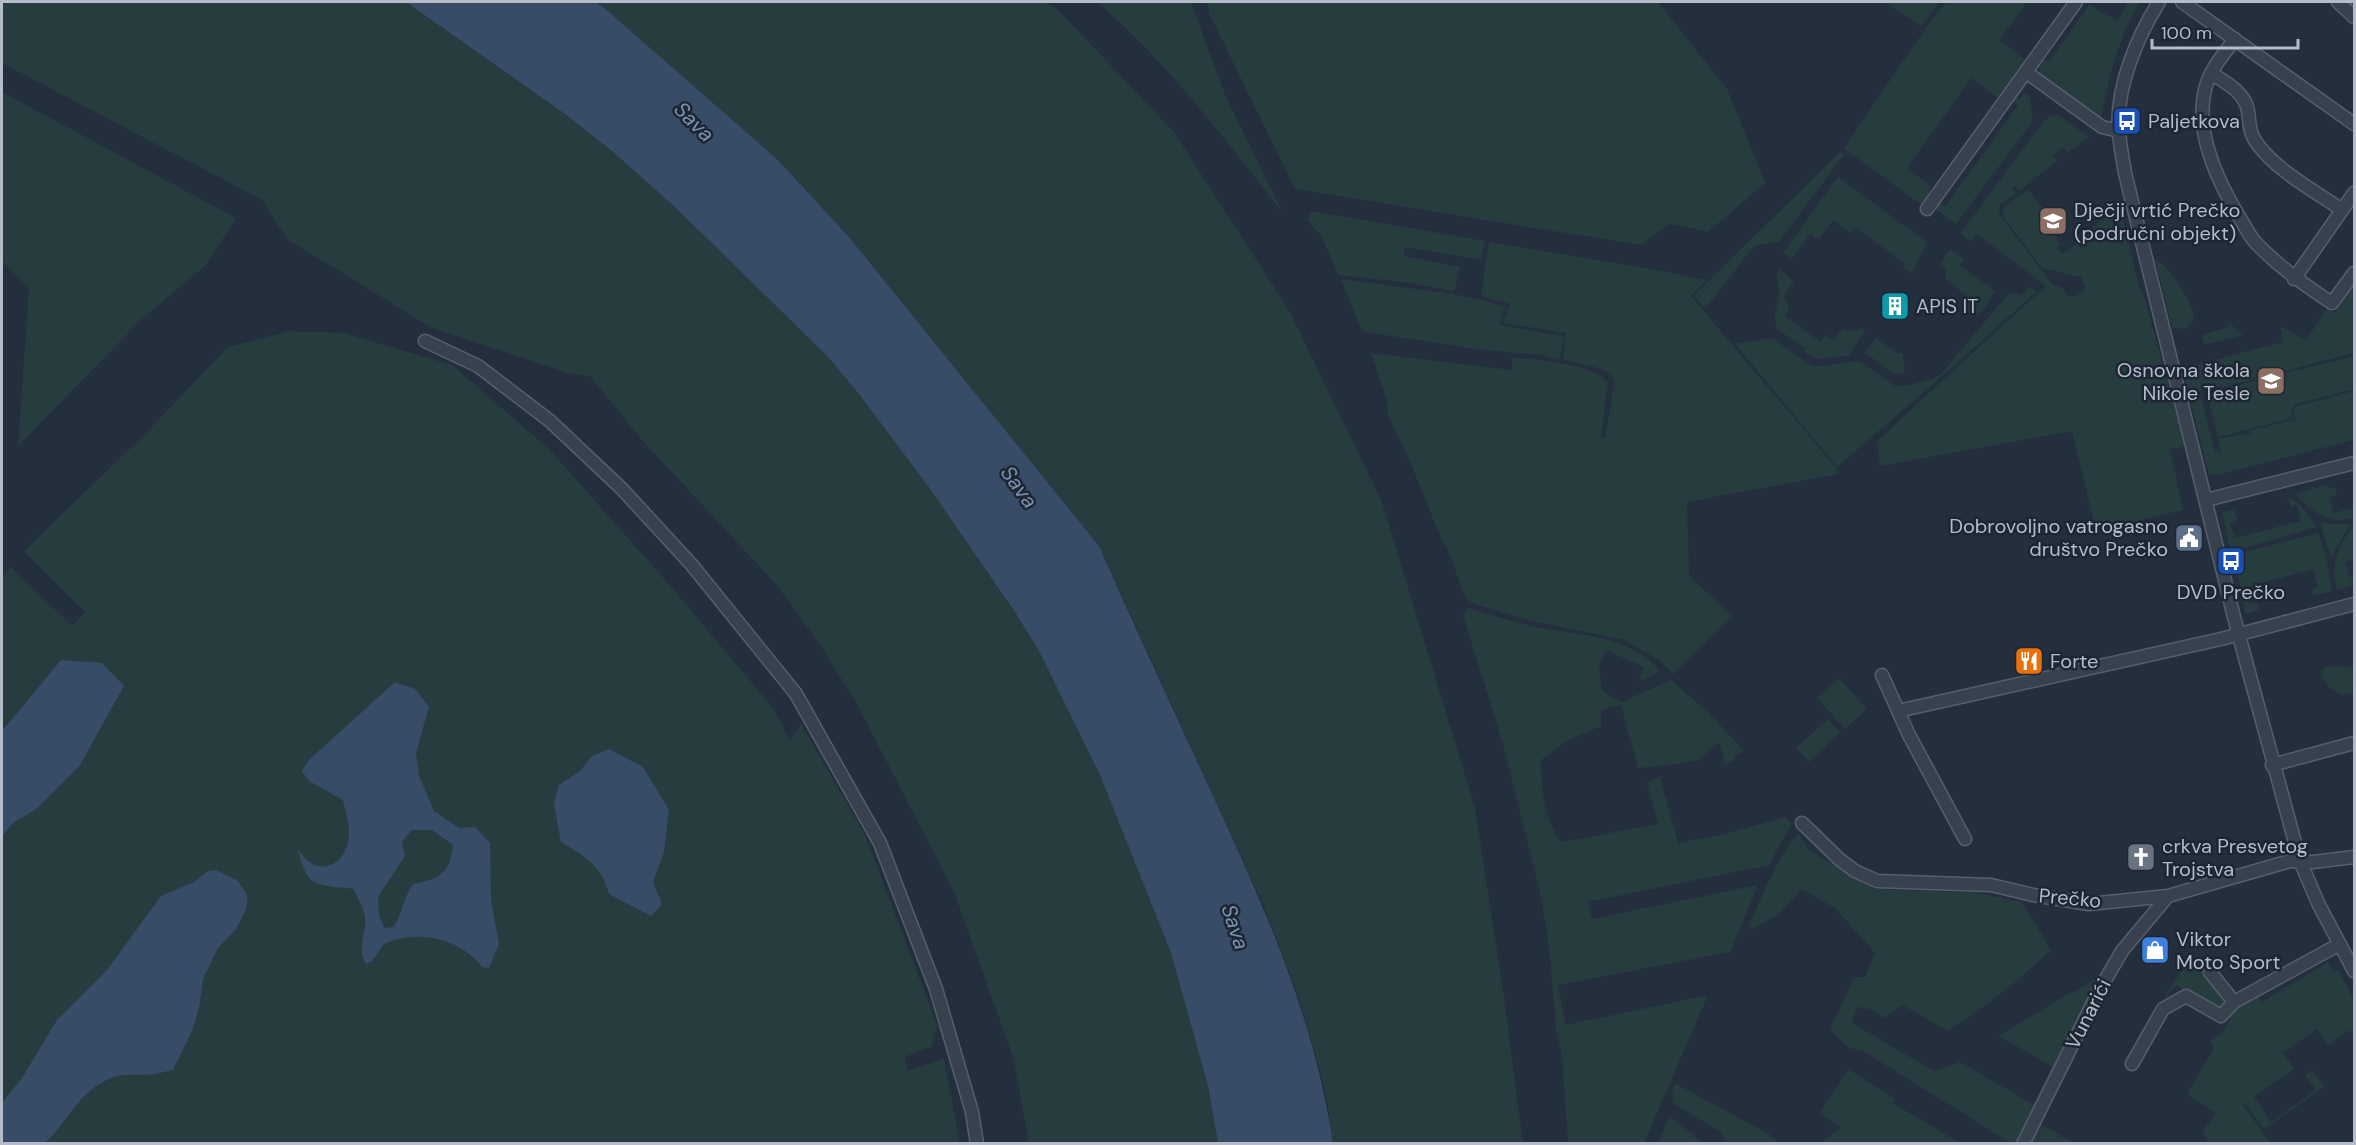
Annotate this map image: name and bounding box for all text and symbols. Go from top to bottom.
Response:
scale bar [2152,12,2298,50]
text: 100 m [2161,21,2212,45]
water label: Sava [668,96,720,148]
bus stop icon: Paljetkova [2111,105,2143,137]
place label: Paljetkova [2148,108,2240,134]
place label: Dječji vrtić Prečko (područni objekt) [2074,197,2240,246]
school or university icon: Dječji vrtić Prečko (područni objekt) [2037,205,2069,237]
building icon: APIS IT [1879,290,1911,322]
place label: APIS IT [1916,293,1978,319]
place label: Osnovna škola Nikole Tesle [2117,357,2250,406]
school or university icon: Osnovna škola Nikole Tesle [2255,365,2287,397]
water label: Sava [994,460,1044,514]
place label: Dobrovoljno vatrogasno društvo Prečko [1949,513,2168,562]
public building icon: Dobrovoljno vatrogasno društvo Prečko [2173,522,2205,554]
bus stop icon: DVD Prečko [2215,545,2247,577]
place label: DVD Prečko [2177,579,2285,605]
restaurant icon: Forte [2013,645,2045,677]
place label: Forte [2050,648,2098,674]
place label: crkva Presvetog Trojstva [2162,833,2308,882]
church icon: crkva Presvetog Trojstva [2125,841,2157,873]
street label: Prečko [2038,882,2102,914]
water label: Sava [1215,901,1255,953]
place label: Viktor Moto Sport [2176,926,2280,975]
shop icon: Viktor Moto Sport [2139,934,2171,966]
street label: Vunarići [2059,975,2117,1053]

